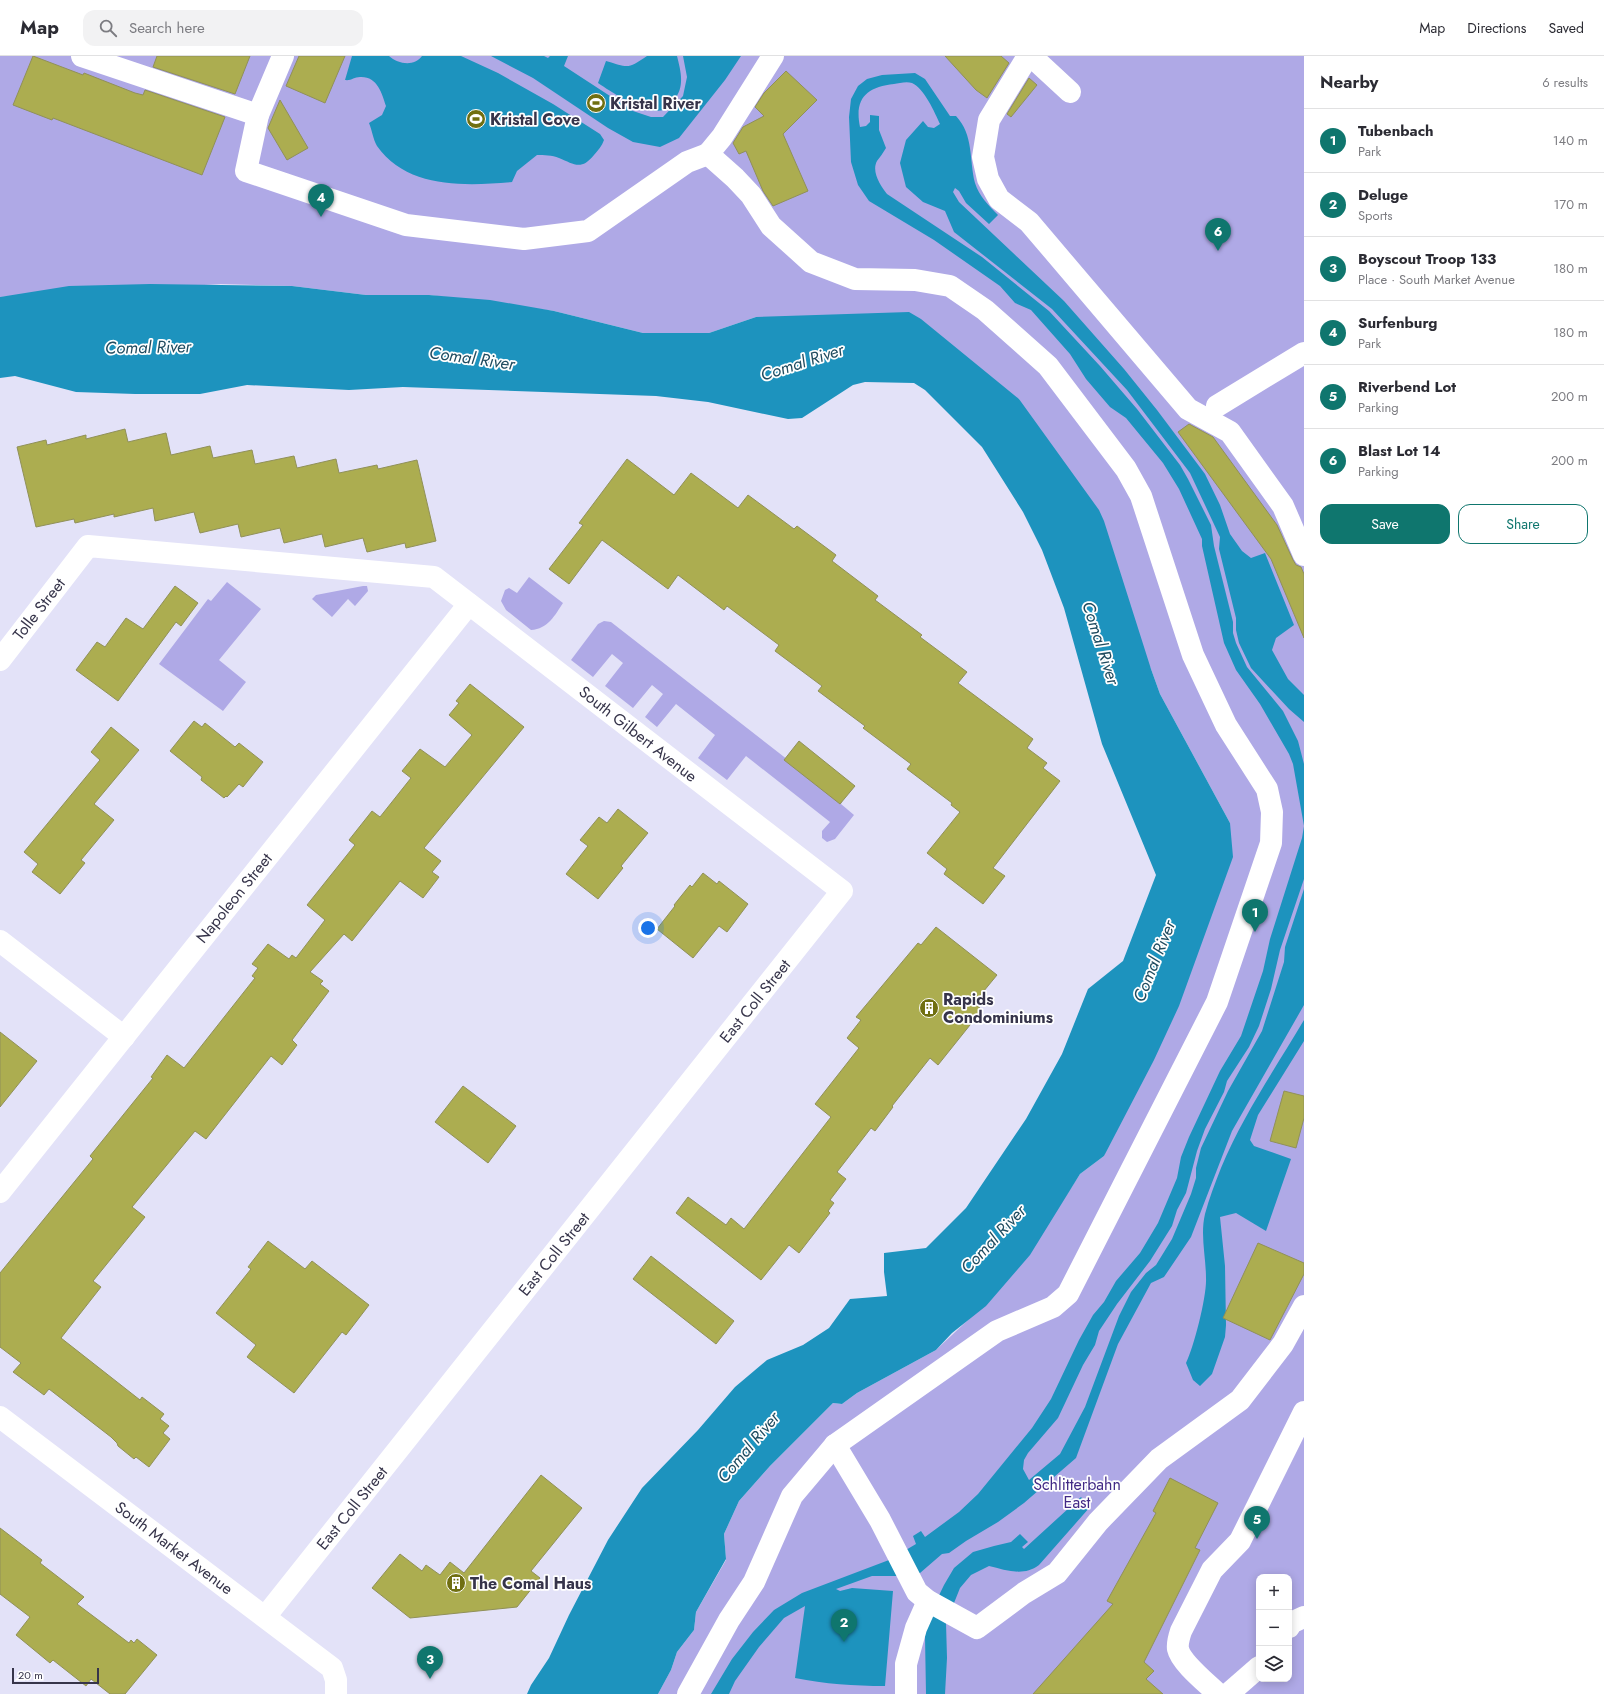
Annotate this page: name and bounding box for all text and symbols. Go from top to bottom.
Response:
search box [83,10,363,46]
text: Map [20,14,59,41]
icon: search [97,17,119,39]
text: Search here [129,17,205,39]
text: Map [1419,18,1445,38]
text: Directions [1467,18,1527,38]
text: Saved [1549,18,1584,38]
text: Nearby [1320,70,1378,94]
text: 6 results [1542,73,1588,92]
sports icon: Kristal River [585,92,607,114]
place label: Kristal River [610,92,701,115]
sports icon: Kristal Cove [465,108,487,130]
place label: Kristal Cove [490,108,580,131]
text: Tubenbach [1358,120,1434,142]
text: 1 [1330,131,1336,150]
text: 140 m [1553,131,1588,150]
text: Park [1358,142,1381,161]
pin: 4 [308,184,334,217]
text: Deluge [1358,184,1408,206]
text: 2 [1329,195,1337,214]
text: 170 m [1553,195,1588,214]
text: Sports [1358,206,1392,225]
pin: 6 [1205,218,1231,251]
text: Boyscout Troop 133 [1358,248,1496,270]
text: 3 [1329,259,1337,278]
text: 180 m [1553,259,1588,278]
text: Place · South Market Avenue [1358,270,1515,289]
text: Surfenburg [1358,312,1438,334]
text: 4 [1328,323,1338,342]
text: 180 m [1553,323,1588,342]
water label: Comal River [105,334,193,360]
text: Park [1358,334,1381,353]
water label: Comal River [757,337,848,387]
water label: Comal River [428,340,518,376]
text: Riverbend Lot [1358,376,1456,398]
text: 5 [1329,387,1337,406]
text: 200 m [1551,387,1588,406]
text: Parking [1358,398,1399,417]
text: Blast Lot 14 [1358,440,1440,462]
text: 6 [1329,451,1337,470]
text: 200 m [1551,451,1588,470]
text: Parking [1358,462,1399,481]
button: Save [1320,504,1450,544]
button: Share [1458,504,1588,544]
street label: Tolle Street [7,573,71,645]
water label: Comal River [1076,598,1126,689]
street label: South Gilbert Avenue [574,680,702,788]
street label: Napoleon Street [190,848,278,948]
pin: 1 [1242,899,1268,932]
water label: Comal River [1127,915,1182,1005]
your location [638,918,658,938]
street label: East Coll Street [714,954,796,1048]
place label: Rapids Condominiums [943,988,1053,1029]
building icon: Rapids Condominiums [918,997,940,1019]
water label: Comal River [955,1198,1032,1279]
street label: East Coll Street [513,1207,595,1301]
water label: Comal River [711,1405,786,1488]
street label: East Coll Street [311,1461,393,1555]
park label: Schlitterbahn East [1033,1473,1121,1514]
street label: South Market Avenue [110,1496,238,1600]
pin: 5 [1244,1506,1270,1539]
building icon: The Comal Haus [445,1572,467,1594]
place label: The Comal Haus [470,1572,591,1595]
map controls [1256,1574,1292,1682]
button: + [1256,1574,1292,1610]
pin: 2 [831,1609,857,1642]
button: − [1256,1610,1292,1646]
pin: 3 [417,1646,443,1679]
button: layers [1256,1646,1292,1682]
scale bar [12,1666,99,1685]
text: 20 m [18,1667,43,1683]

